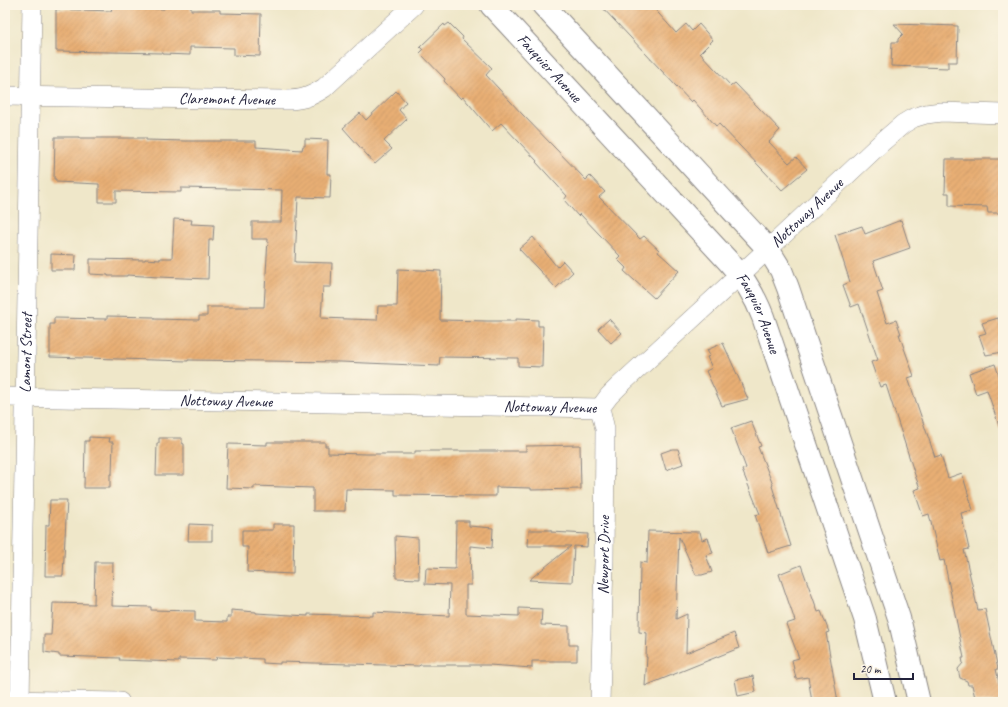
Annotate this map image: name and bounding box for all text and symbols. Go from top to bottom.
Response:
street label: Fauquier Avenue [513,30,587,108]
street label: Claremont Avenue [179,88,277,110]
street label: Nottoway Avenue [766,172,849,252]
street label: Fauquier Avenue [732,269,785,358]
street label: Lamont Street [15,310,37,393]
street label: Nottoway Avenue [180,390,274,412]
street label: Nottoway Avenue [503,396,598,418]
street label: Newport Drive [593,514,614,595]
scale bar [854,655,913,681]
text: 20 m [860,661,882,677]

